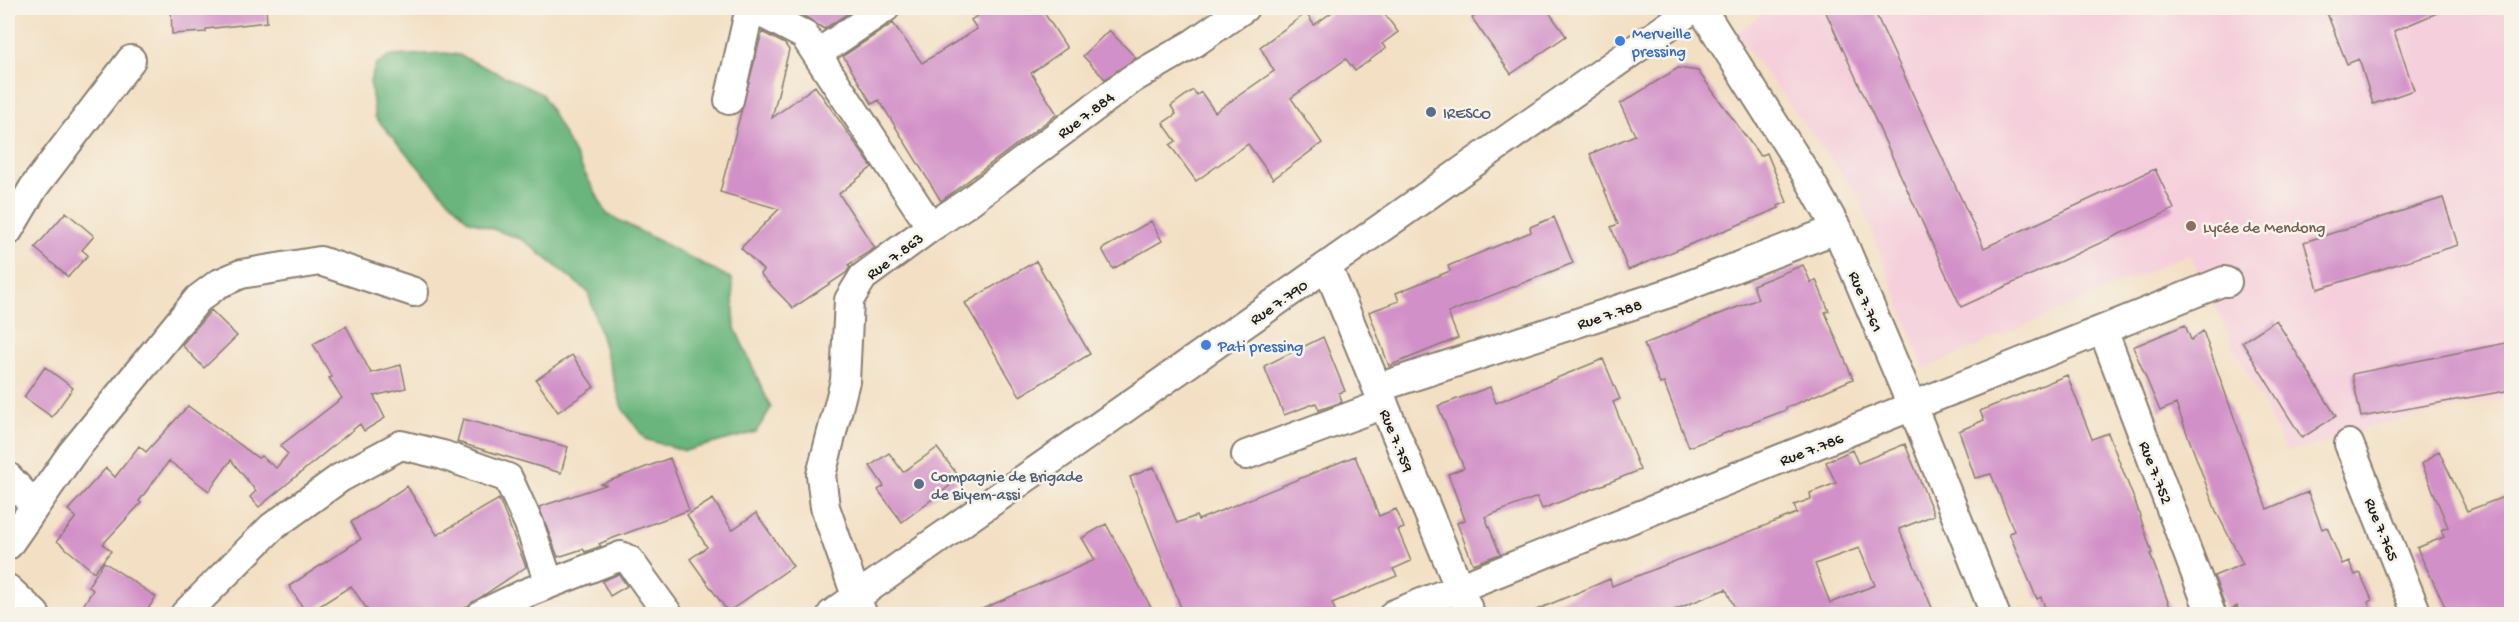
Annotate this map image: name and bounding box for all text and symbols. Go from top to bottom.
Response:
place label: Merveille pressing [1631,26,1692,63]
marker: Merveille pressing [1613,34,1627,48]
street label: Rue 7.884 [1055,89,1120,144]
marker: IRESCO [1424,105,1438,119]
place label: IRESCO [1443,106,1491,125]
marker: Lycée de Mendong [2184,219,2198,233]
place label: Lycée de Mendong [2203,220,2325,239]
street label: Rue 7.863 [864,230,928,285]
street label: Rue 7.761 [1842,269,1885,336]
street label: Rue 7.790 [1247,277,1313,331]
street label: Rue 7.788 [1575,297,1645,336]
marker: Pati pressing [1199,338,1213,352]
place label: Pati pressing [1217,339,1303,358]
street label: Rue 7.759 [1374,407,1416,475]
street label: Rue 7.786 [1778,430,1848,472]
street label: Rue 7.752 [2133,439,2174,508]
place label: Compagnie de Brigade de Biyem-assi [931,469,1083,506]
marker: Compagnie de Brigade de Biyem-assi [912,477,926,491]
street label: Rue 7.765 [2359,496,2401,565]

